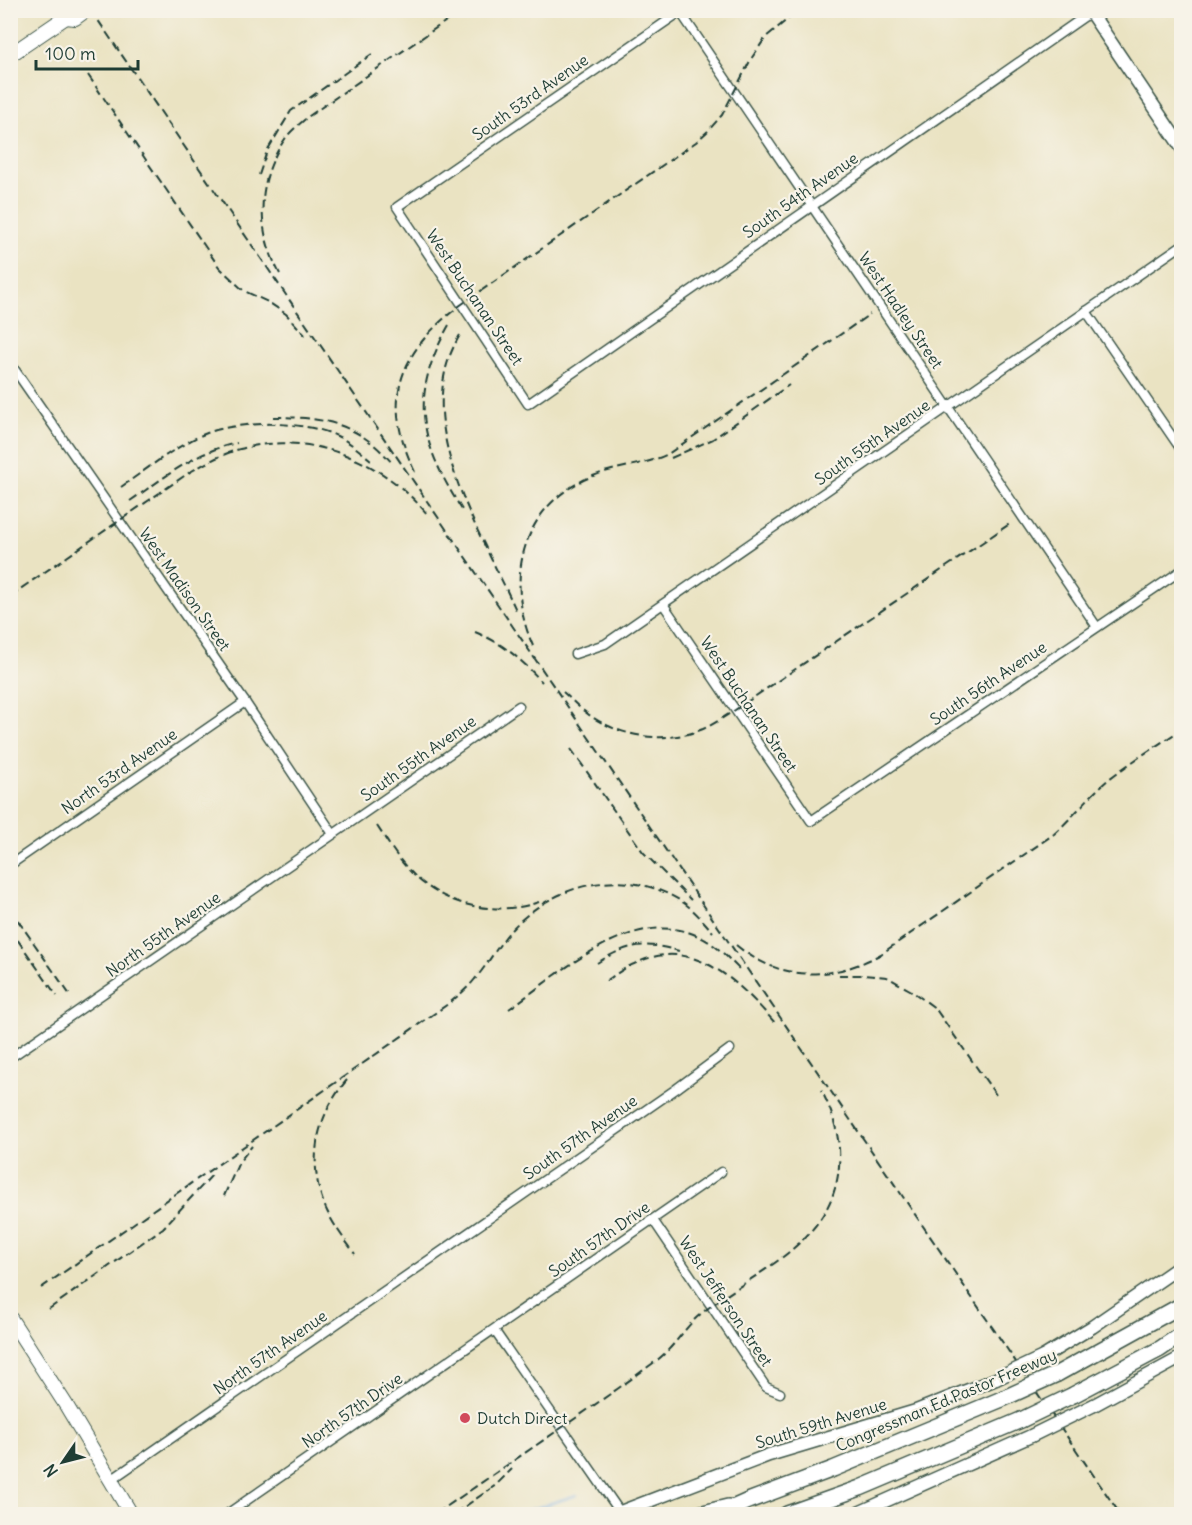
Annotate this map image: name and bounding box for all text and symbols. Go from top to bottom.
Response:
scale bar [36,33,138,71]
text: 100 m [45,42,96,65]
street label: South 53rd Avenue [468,49,592,145]
street label: South 54th Avenue [738,148,862,242]
street label: West Buchanan Street [422,225,528,369]
street label: West Hadley Street [854,248,948,373]
street label: South 55th Avenue [811,395,933,489]
street label: West Madison Street [135,523,235,655]
street label: West Buchanan Street [696,632,802,776]
street label: South 56th Avenue [926,637,1050,729]
street label: South 55th Avenue [357,711,479,805]
street label: North 53rd Avenue [57,724,181,818]
street label: North 55th Avenue [102,887,224,981]
street label: South 57th Avenue [519,1090,641,1184]
street label: South 57th Drive [545,1197,653,1281]
street label: West Jefferson Street [675,1232,777,1371]
street label: North 57th Avenue [209,1305,331,1399]
street label: Congressman Ed Pastor Freeway [832,1344,1060,1456]
street label: North 57th Drive [298,1368,406,1452]
street label: South 59th Avenue [753,1394,889,1452]
place label: Dutch Direct [477,1408,568,1428]
marker: Dutch Direct [458,1411,472,1425]
north arrow [33,1432,93,1492]
text: N [39,1460,62,1481]

